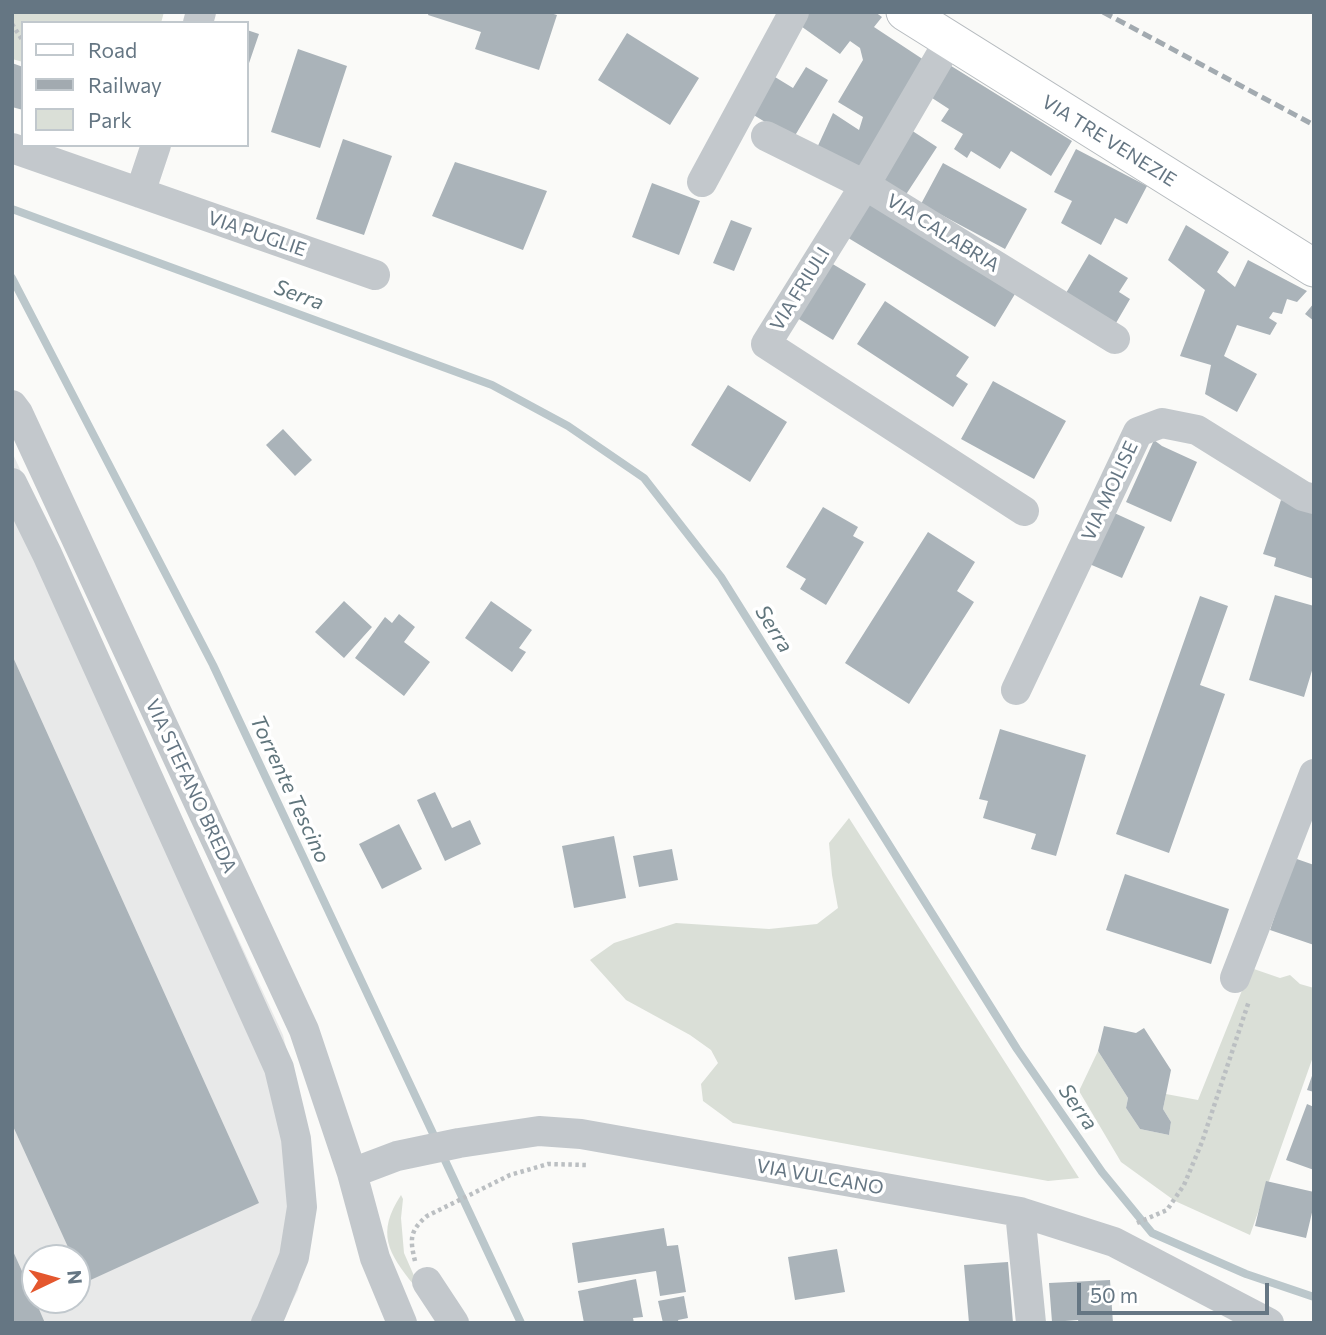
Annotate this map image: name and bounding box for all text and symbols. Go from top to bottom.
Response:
legend [21,21,248,147]
text: Road [88,37,137,62]
text: Railway [88,72,162,97]
street label: VIA TRE VENEZIE [1038,90,1180,192]
text: Park [88,107,132,132]
street label: VIA CALABRIA [882,189,1004,277]
street label: VIA PUGLIE [205,207,309,261]
street label: VIA FRIULI [765,243,835,335]
water label: Serra [271,274,327,316]
street label: VIA MOLISE [1077,438,1143,544]
water label: Serra [750,601,798,657]
street label: VIA STEFANO BREDA [141,696,241,876]
water label: Torrente Tescino [245,711,335,867]
water label: Serra [1053,1079,1103,1135]
street label: VIA VULCANO [755,1155,885,1199]
north arrow [21,1244,91,1314]
scale bar [1081,1268,1274,1312]
text: N [63,1269,88,1285]
text: 50 m [1090,1282,1138,1307]

